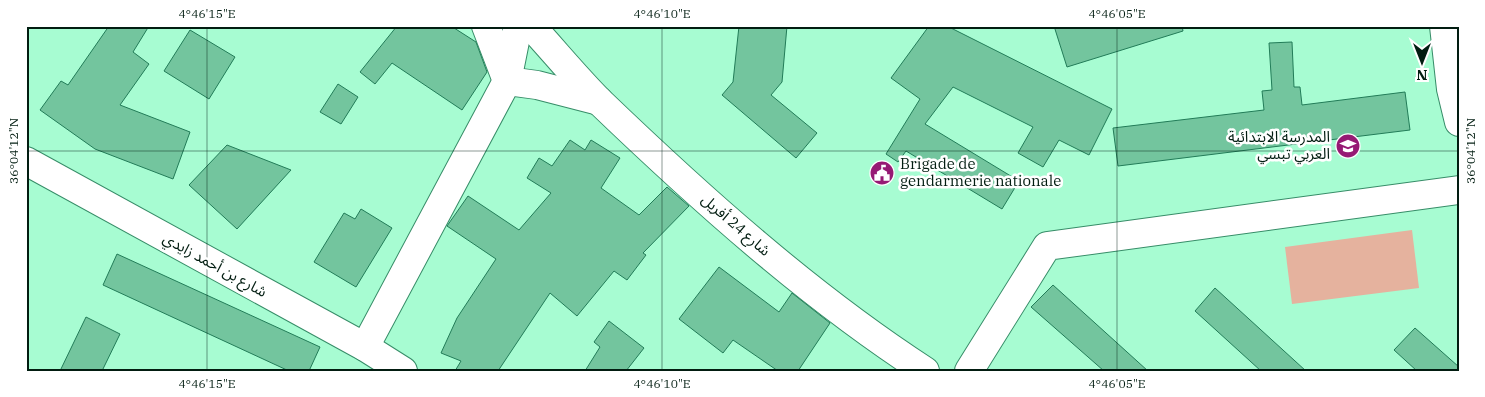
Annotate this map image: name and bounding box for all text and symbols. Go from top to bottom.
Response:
text: 4°46'15"E [178,6,236,21]
text: 4°46'10"E [633,6,691,21]
text: 4°46'05"E [1088,6,1146,21]
north arrow [1398,38,1448,88]
text: N [1416,66,1428,84]
text: 36°04'12"N [6,118,21,184]
text: 36°04'12"N [1463,118,1478,184]
place label: المدرسة الابتدائية العربي تبسي [1228,127,1330,165]
school or university icon: المدرسة الابتدائية العربي تبسي [1335,133,1361,159]
place label: Brigade de gendarmerie nationale [900,154,1061,190]
public building icon: Brigade de gendarmerie nationale [869,160,895,186]
street label: شارع 24 أفريل [696,189,775,262]
street label: شارع بن أحمد زايدي [158,228,271,304]
text: 4°46'15"E [178,376,236,391]
text: 4°46'10"E [633,376,691,391]
text: 4°46'05"E [1088,376,1146,391]

